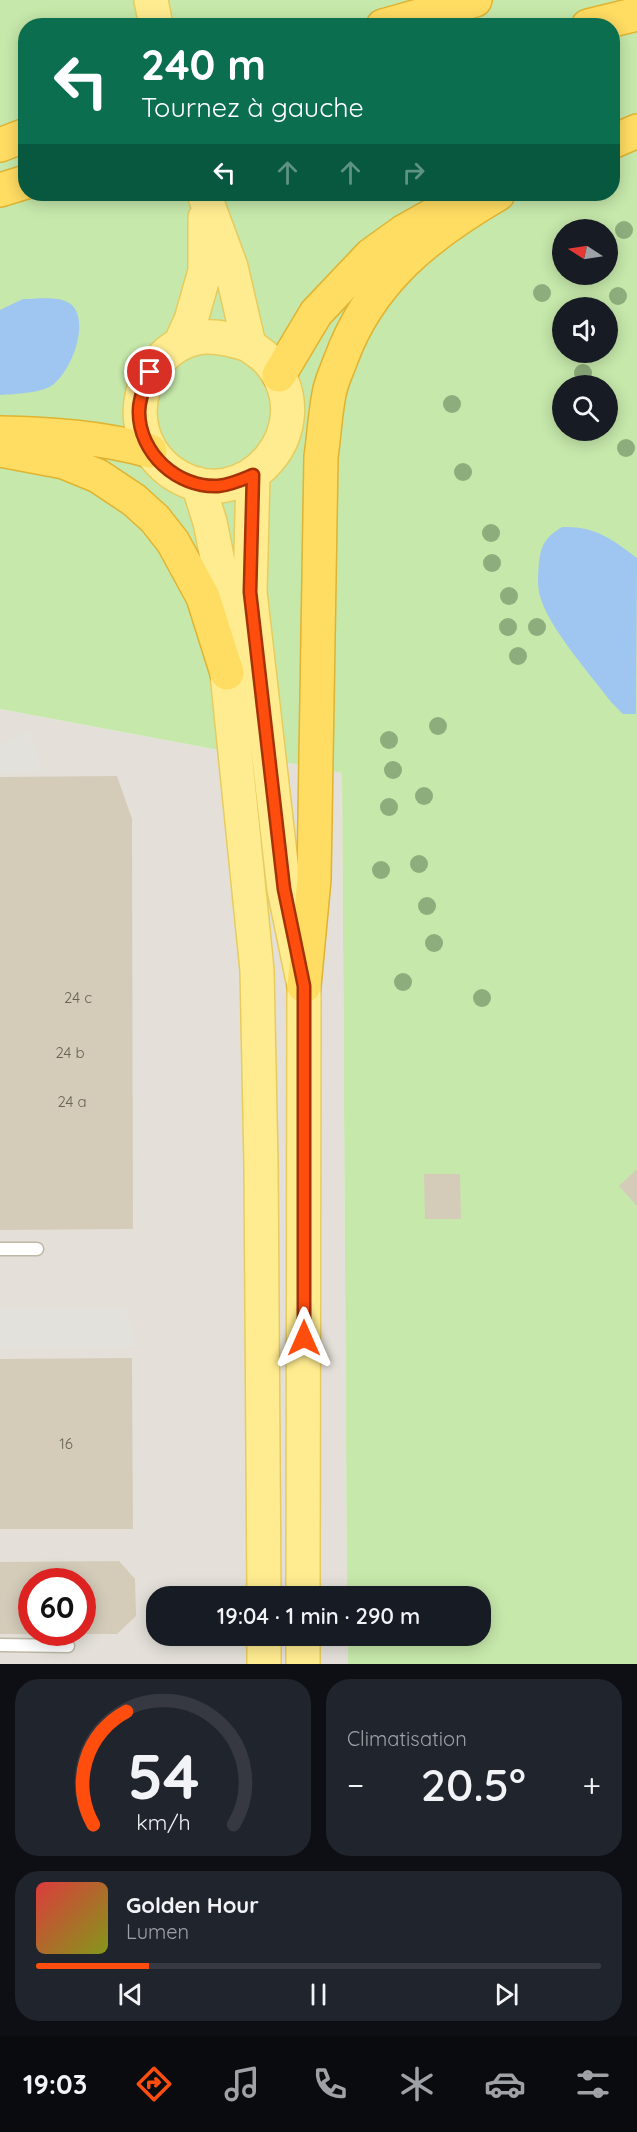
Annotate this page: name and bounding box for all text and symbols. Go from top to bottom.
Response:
text: 240 m [141,38,266,91]
icon: left [42,42,120,120]
text: Tournez à gauche [141,90,364,124]
icon: left [208,156,241,189]
icon: ahead [271,156,304,189]
icon: ahead [334,156,367,189]
icon: right [397,156,430,189]
north arrow [552,219,618,285]
map controls [552,219,618,441]
button: sound [552,297,618,363]
pin [124,346,175,397]
icon: arrive [133,355,166,388]
button: search [552,375,618,441]
house number: 24 c [64,988,92,1007]
house number: 24 b [55,1043,85,1062]
house number: 24 a [57,1092,87,1111]
position arrow [272,1306,336,1370]
house number: 16 [59,1434,73,1453]
speed limit sign: 60 [18,1568,96,1646]
text: 19:04 · 1 min · 290 m [217,1602,420,1630]
text: Climatisation [347,1726,467,1751]
text: 54 [127,1737,199,1815]
text: 20.5° [421,1756,526,1812]
text: − [347,1764,364,1805]
text: + [582,1764,601,1805]
text: km/h [136,1809,190,1835]
text: Golden Hour [126,1891,259,1919]
text: Lumen [126,1919,189,1944]
icon: previous [114,1978,147,2011]
icon: pause [302,1978,335,2011]
icon: next [490,1978,523,2011]
icon: directions [133,2063,175,2105]
icon: music [221,2063,263,2105]
icon: phone [309,2063,351,2105]
icon: climate [396,2063,438,2105]
icon: car [484,2063,526,2105]
icon: filters [572,2063,614,2105]
text: 19:03 [23,2067,87,2101]

